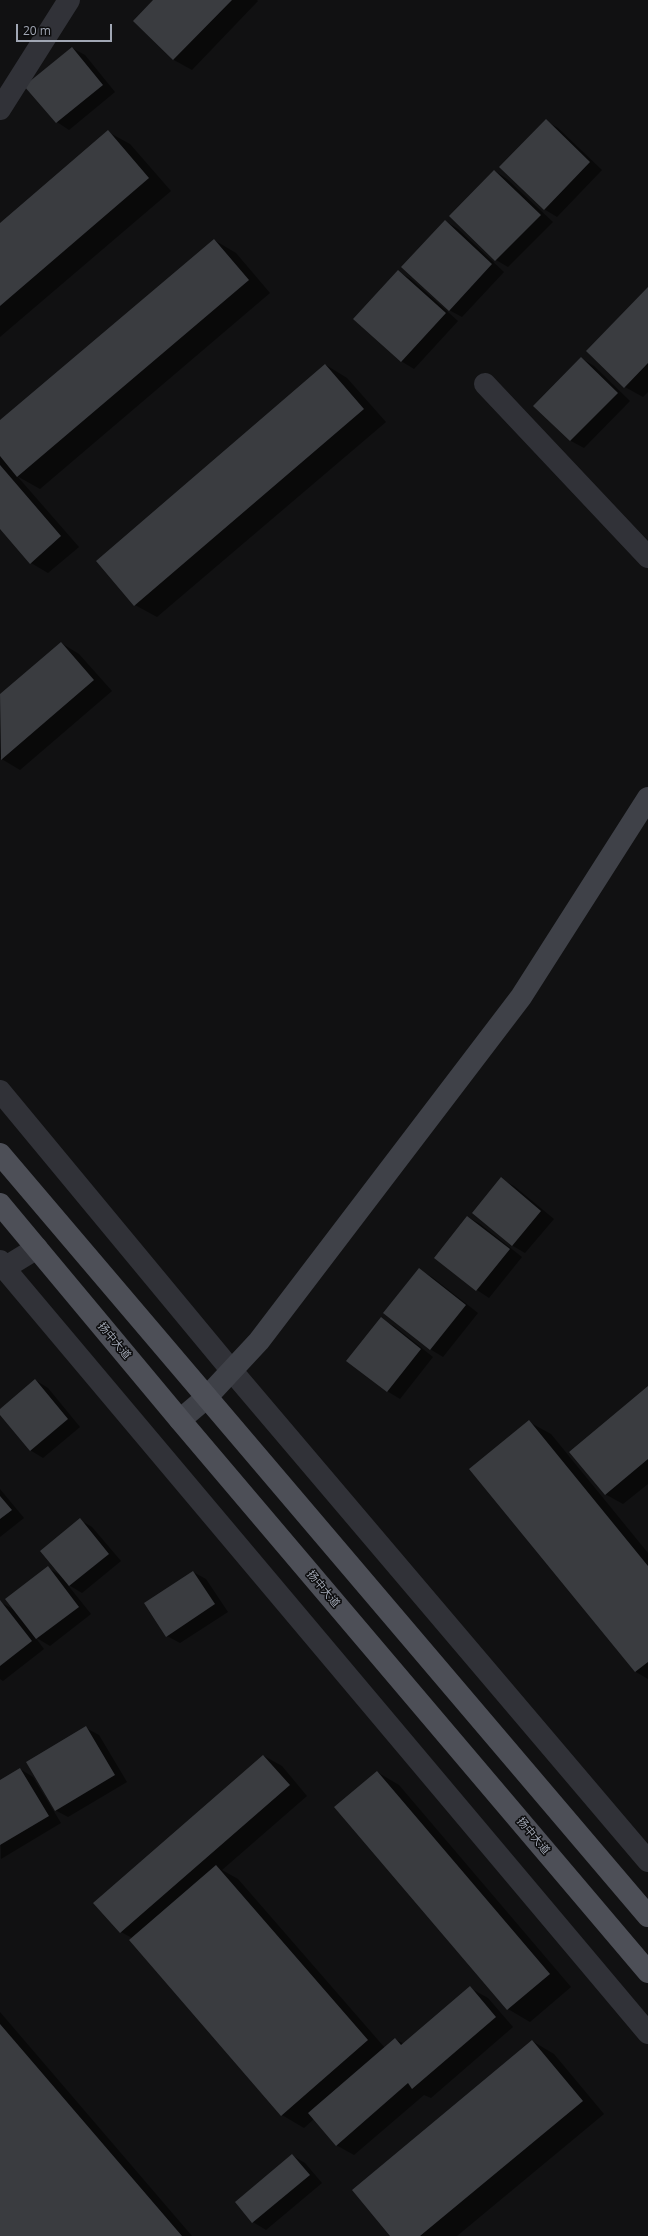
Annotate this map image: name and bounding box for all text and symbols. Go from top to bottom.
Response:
scale bar [18,16,114,42]
text: 20 m [23,22,51,39]
street label: 扬中大道 [95,1320,133,1362]
street label: 扬中大道 [304,1568,342,1610]
street label: 扬中大道 [514,1815,552,1857]

